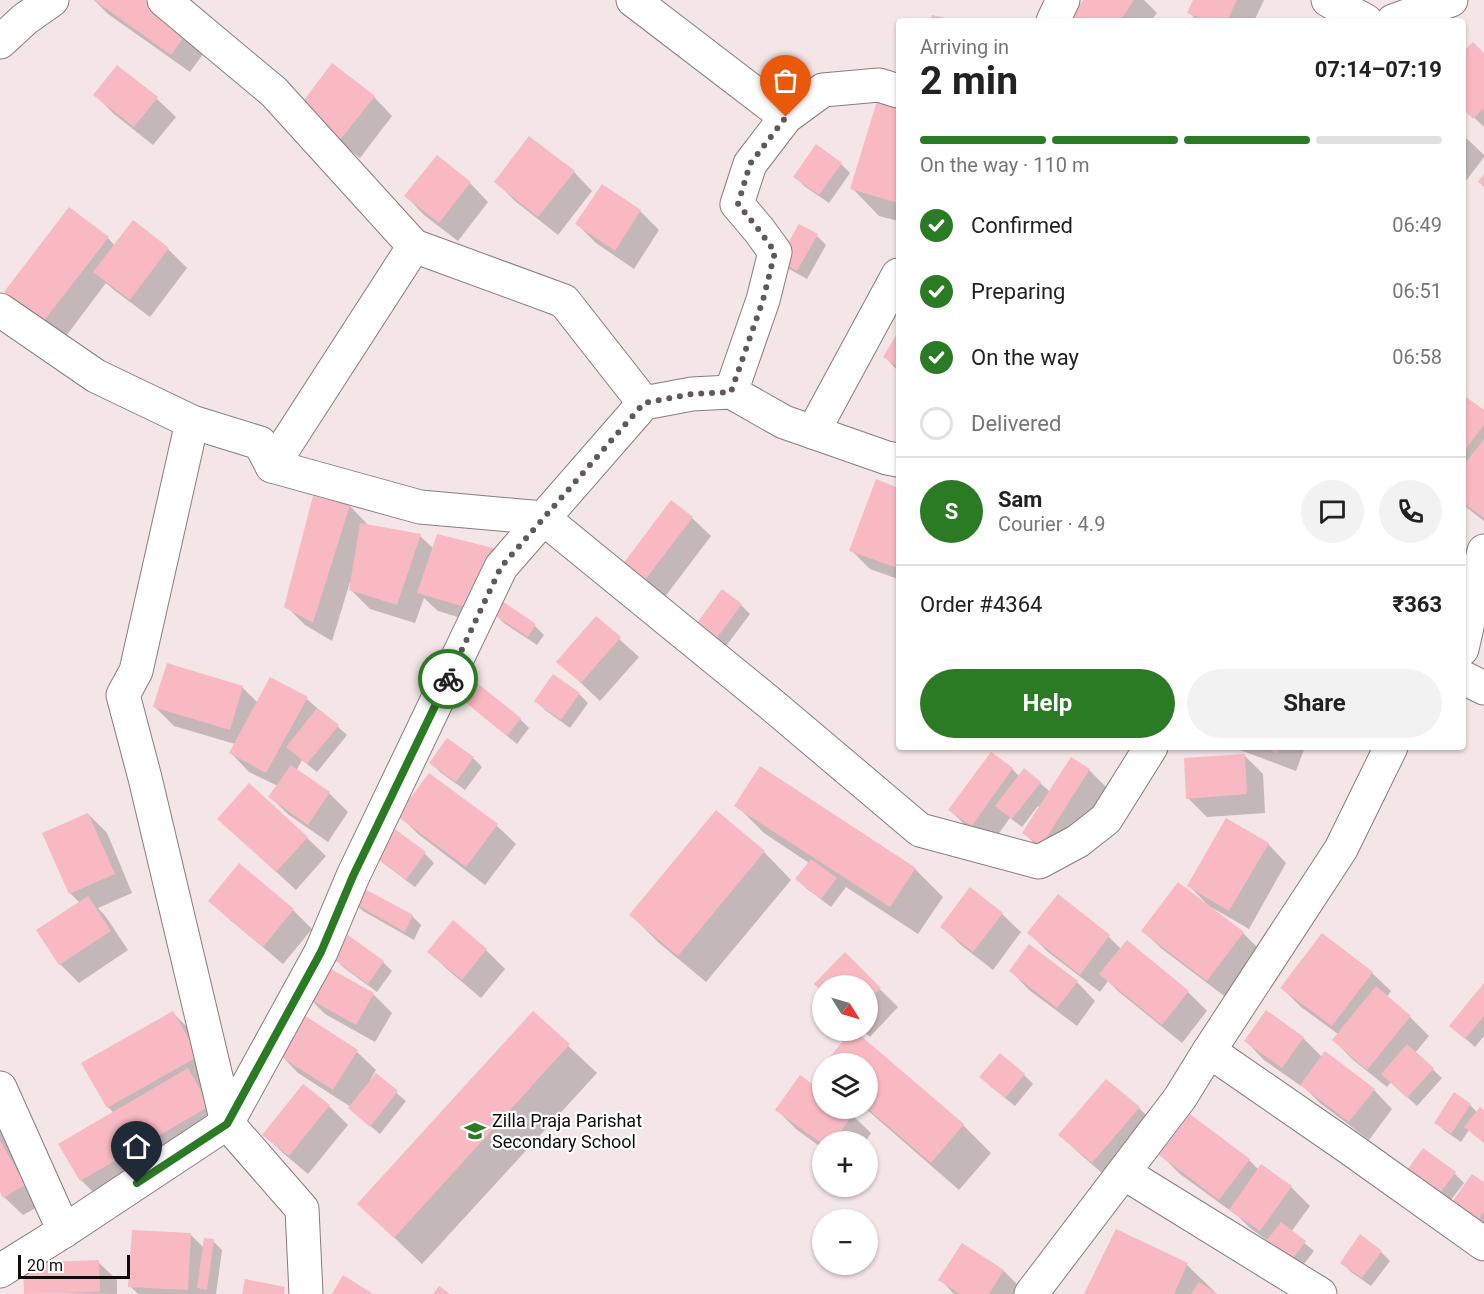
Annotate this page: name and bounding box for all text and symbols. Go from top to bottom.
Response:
text: Arriving in [920,35,1009,59]
pin [760,55,811,117]
text: 07:14–07:19 [1315,57,1442,82]
text: 2 min [920,58,1018,104]
icon: bag [769,64,802,97]
text: On the way · 110 m [920,153,1089,177]
icon: check [920,209,953,242]
text: Confirmed [971,213,1073,238]
text: 06:49 [1392,213,1442,237]
icon: check [920,275,953,308]
text: Preparing [971,279,1065,304]
text: 06:51 [1392,279,1442,303]
icon: check [920,341,953,374]
text: On the way [971,345,1079,370]
text: 06:58 [1392,345,1442,369]
text: Delivered [971,411,1061,436]
button: chat [1301,480,1364,543]
button: phone [1379,480,1442,543]
text: Sam [998,487,1042,512]
text: S [945,499,958,524]
text: Courier · 4.9 [998,512,1105,536]
text: Order #4364 [920,592,1042,617]
text: ₹363 [1393,592,1442,617]
courier [418,649,478,709]
icon: bike [432,663,465,696]
button: Help [920,669,1175,738]
button: Share [1187,669,1442,738]
north arrow [812,975,878,1041]
map controls [812,975,878,1275]
button: layers [812,1053,878,1119]
place label: Zilla Praja Parishat Secondary School [492,1110,642,1152]
school or university icon: Zilla Praja Parishat Secondary School [463,1119,487,1143]
pin [111,1121,162,1183]
icon: home [120,1130,153,1163]
button: + [812,1131,878,1197]
button: − [812,1209,878,1275]
scale bar [18,1252,130,1280]
text: 20 m [27,1256,63,1275]

